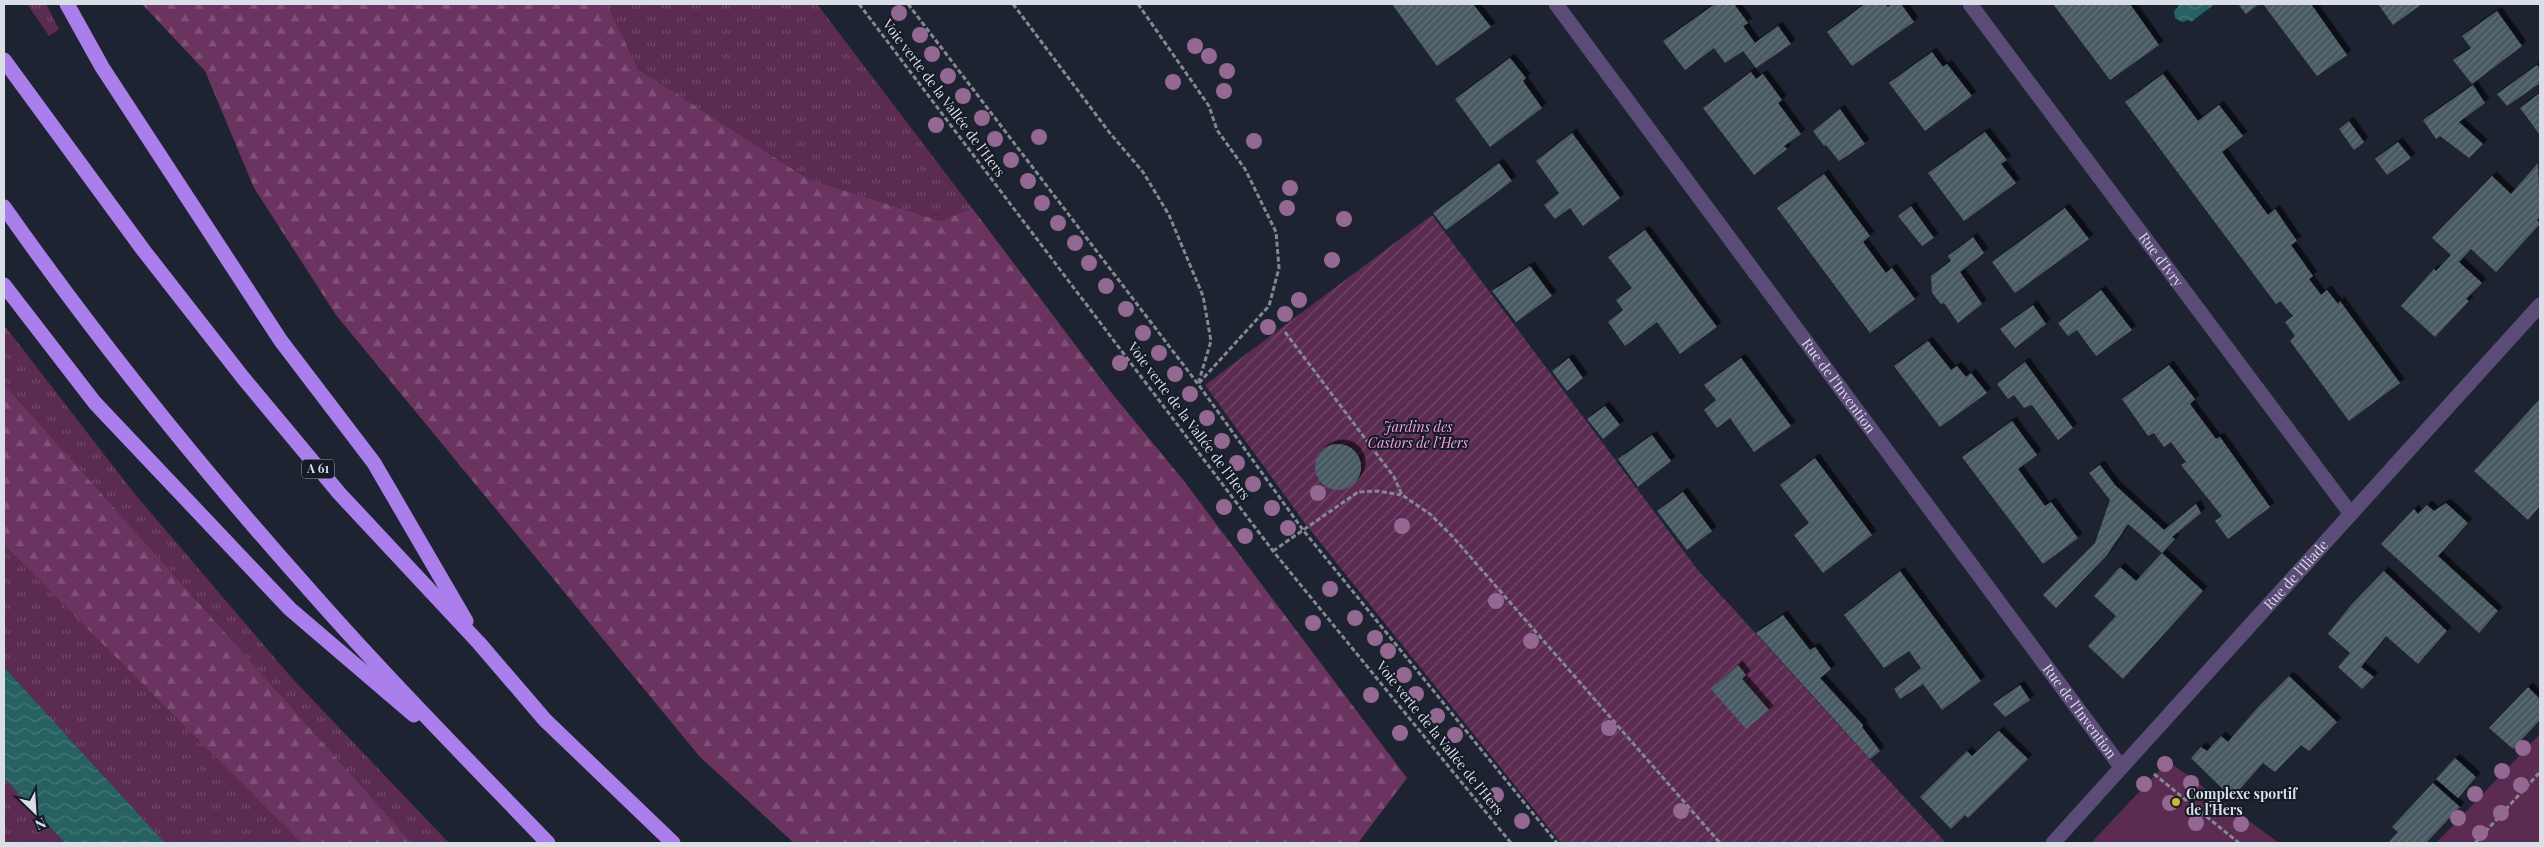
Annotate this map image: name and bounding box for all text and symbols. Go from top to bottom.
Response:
street label: Voie verte de la Vallée de l'Hers [878,14,1010,180]
street label: Rue d'Ivry [2135,228,2188,290]
street label: Rue de l'Invention [1798,334,1881,437]
street label: Voie verte de la Vallée de l'Hers [1123,337,1255,503]
park label: Jardins des Castors de l’Hers [1368,417,1469,452]
road number: A 61 [302,459,334,478]
street label: Rue de l'Iliade [2259,535,2332,613]
street label: Voie verte de la Vallée de l'Hers [1372,656,1508,819]
street label: Rue de l'Invention [2039,660,2122,763]
place label: Complexe sportif de l'Hers [2186,784,2298,819]
north arrow [10,787,60,837]
marker: Complexe sportif de l'Hers [2170,796,2182,808]
text: N [32,813,49,835]

